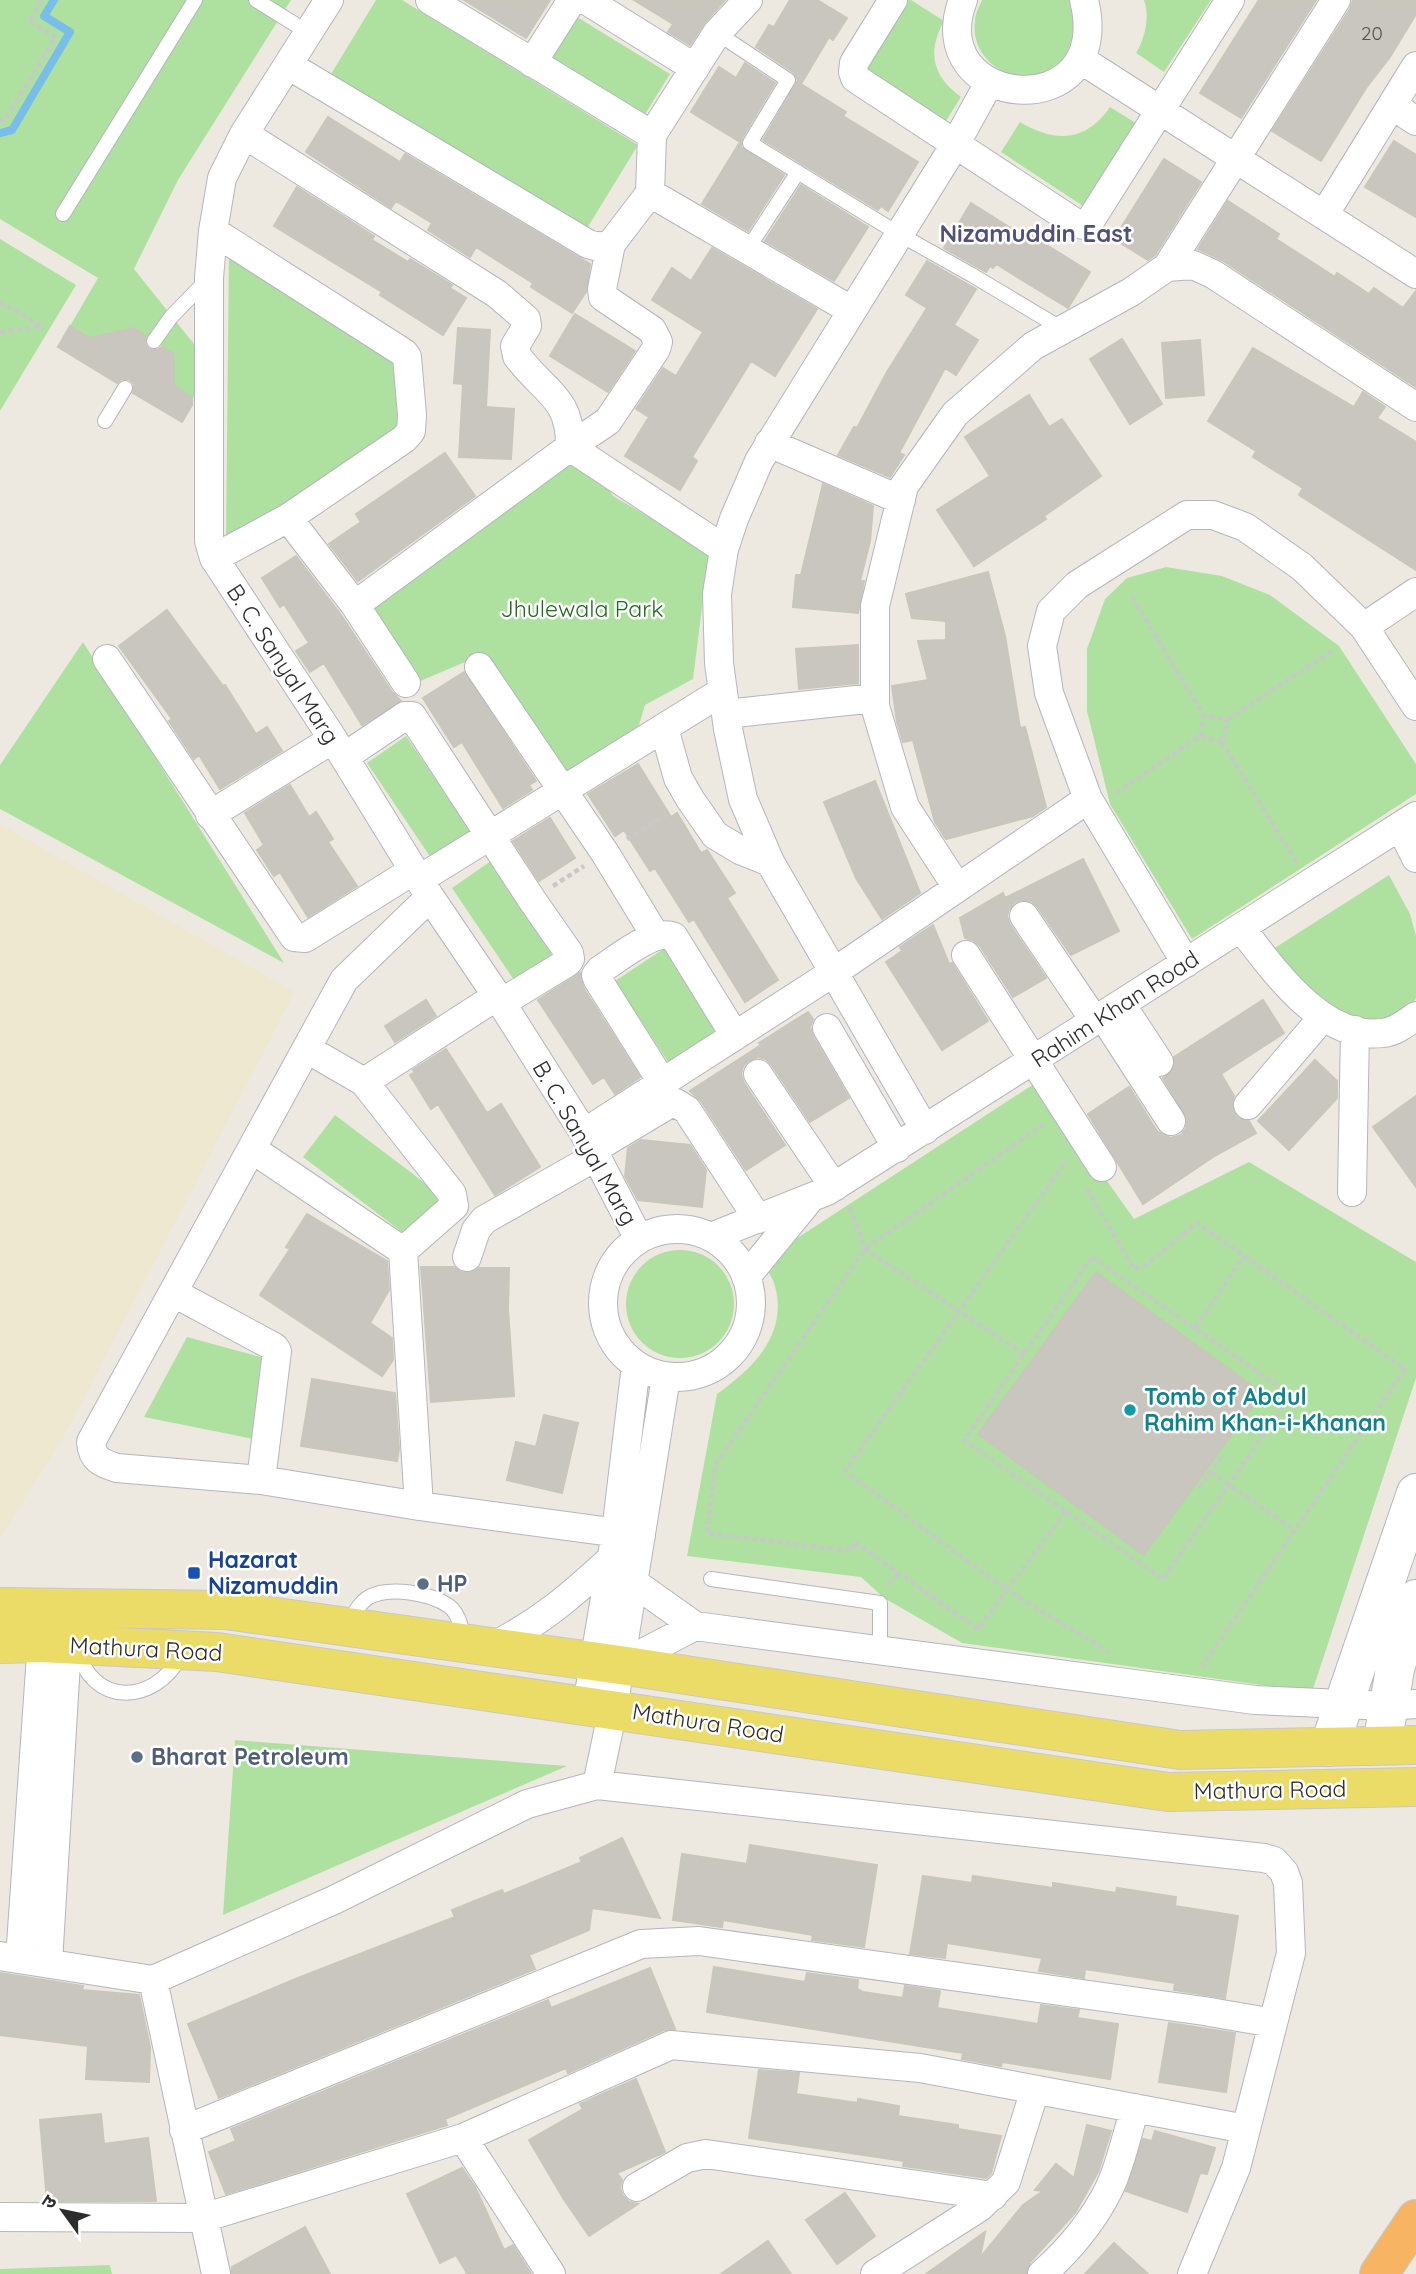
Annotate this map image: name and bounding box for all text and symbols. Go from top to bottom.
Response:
house number: 20 [1361,21,1383,45]
district label: Nizamuddin East [939,218,1133,248]
street label: B. C. Sanyal Marg [221,578,346,749]
park label: Jhulewala Park [501,594,663,623]
street label: Rahim Khan Road [1026,944,1204,1074]
street label: B. C. Sanyal Marg [527,1055,644,1230]
place label: Tomb of Abdul Rahim Khan-i-Khanan [1144,1382,1386,1437]
marker: Tomb of Abdul Rahim Khan-i-Khanan [1122,1402,1138,1418]
place label: Hazarat Nizamuddin [208,1545,339,1600]
marker: Hazarat Nizamuddin [186,1565,202,1581]
place label: HP [437,1569,467,1598]
marker: HP [415,1576,431,1592]
street label: Mathura Road [69,1630,223,1667]
street label: Mathura Road [630,1696,786,1749]
place label: Bharat Petroleum [151,1742,349,1771]
marker: Bharat Petroleum [129,1749,145,1765]
street label: Mathura Road [1193,1774,1347,1805]
north arrow [28,2176,98,2246]
text: उ [36,2190,62,2213]

